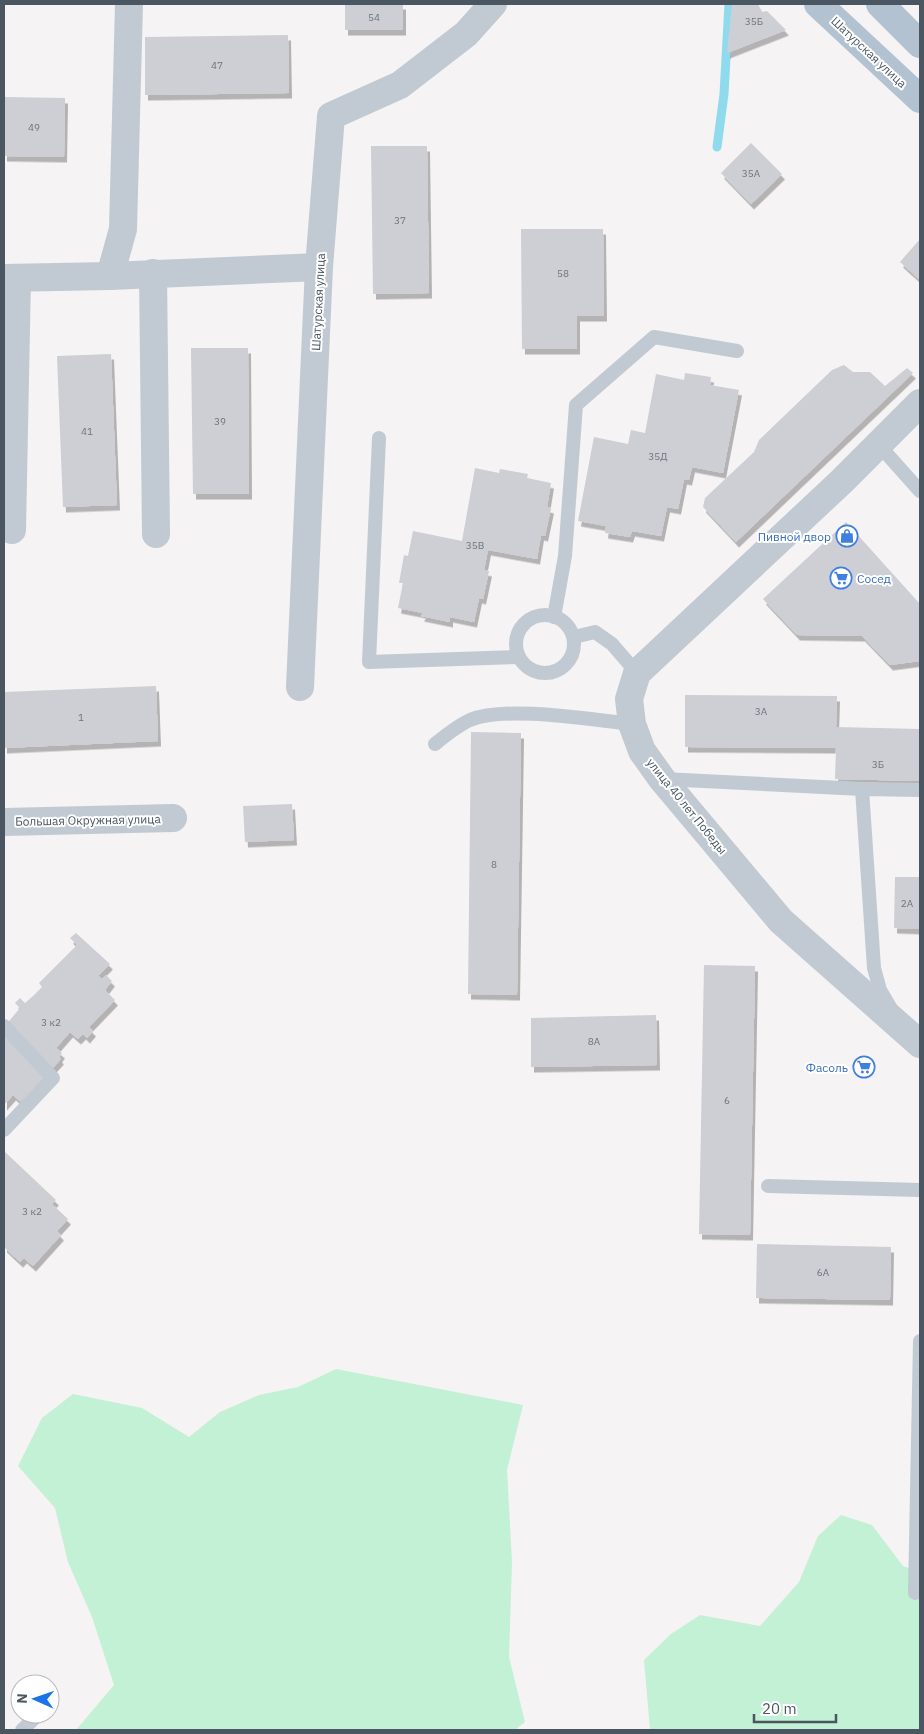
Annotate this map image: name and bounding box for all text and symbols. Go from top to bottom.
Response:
house number: 54 [368,11,380,24]
street label: Шатурская улица [828,13,910,91]
house number: 35Б [745,15,763,28]
house number: 47 [211,59,223,72]
house number: 49 [28,121,40,134]
house number: 35А [742,167,761,180]
house number: 37 [394,214,406,227]
street label: Шатурская улица [308,252,328,351]
house number: 58 [557,267,569,280]
house number: 39 [214,415,226,428]
house number: 41 [81,425,93,438]
house number: 35Д [648,450,668,463]
shop icon: Пивной двор [835,524,859,548]
place label: Пивной двор [758,529,831,544]
house number: 35В [466,539,484,552]
supermarket icon: Сосед [829,566,853,590]
place label: Сосед [857,571,891,586]
house number: 3А [755,705,768,718]
house number: 1 [78,711,84,724]
street label: улица 40 лет Победы [644,755,730,857]
house number: 3Б [872,758,884,771]
street label: Большая Окружная улица [15,811,162,829]
house number: 8 [491,858,497,871]
house number: 2А [901,897,914,910]
house number: 3 к2 [41,1016,61,1029]
house number: 8А [588,1035,601,1048]
supermarket icon: Фасоль [852,1055,876,1079]
place label: Фасоль [806,1060,848,1075]
house number: 6 [724,1094,730,1107]
house number: 3 к2 [22,1205,42,1218]
house number: 6А [817,1266,830,1279]
north arrow [10,1674,60,1724]
scale bar [754,1692,836,1724]
text: N [13,1693,31,1704]
text: 20 m [762,1699,797,1718]

